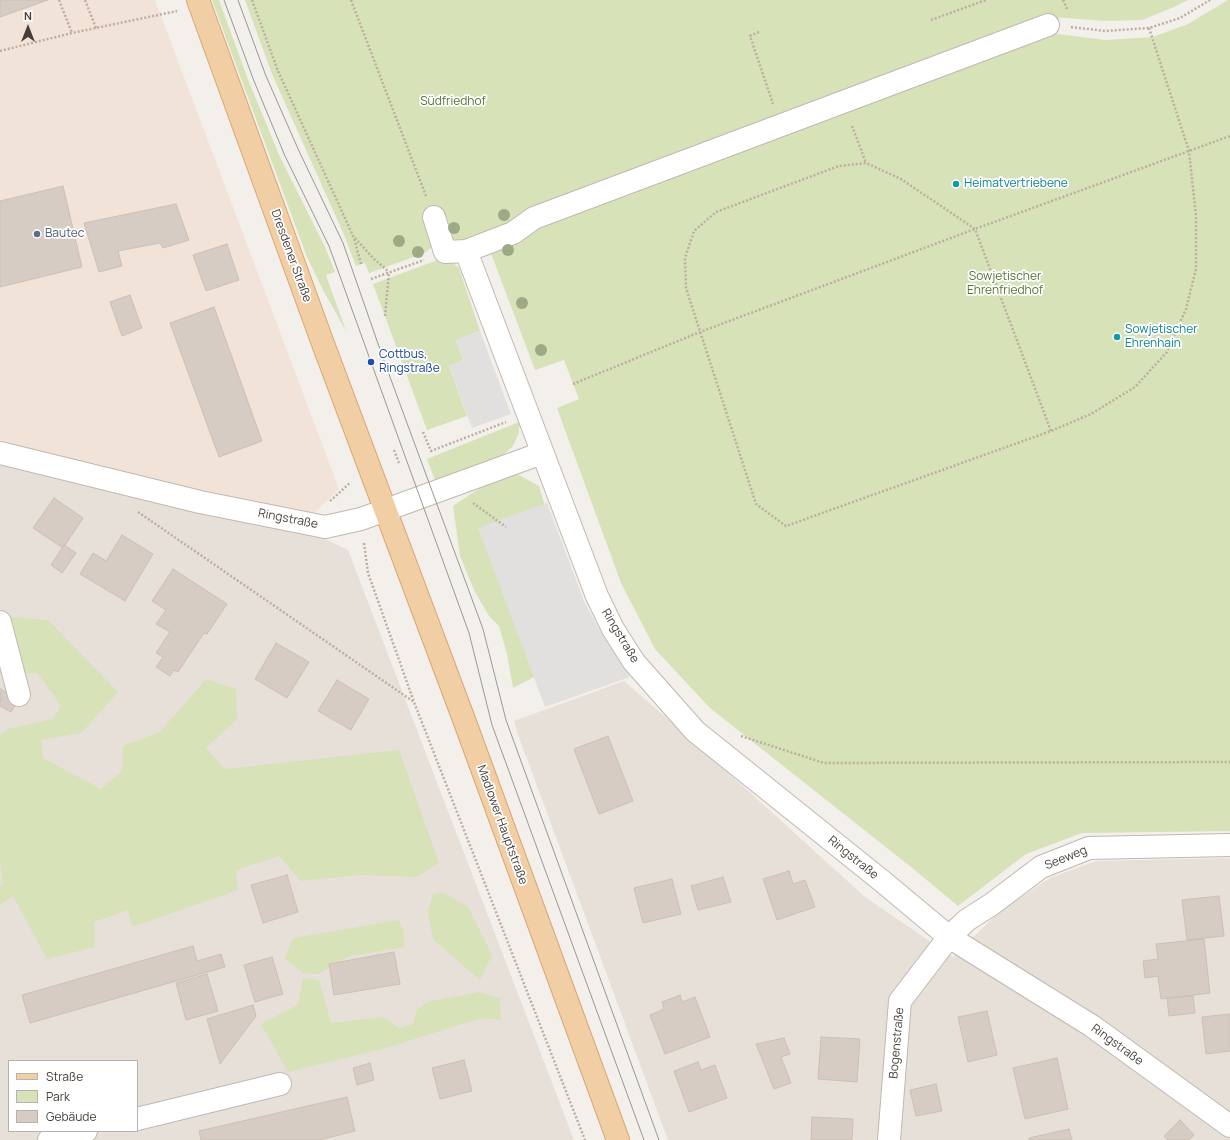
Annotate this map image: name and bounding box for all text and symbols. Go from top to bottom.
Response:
north arrow [8,8,48,48]
text: N [24,8,32,23]
park label: Südfriedhof [420,95,486,109]
place label: Heimatvertriebene [964,177,1068,191]
marker: Heimatvertriebene [951,179,961,189]
street label: Dresdener Straße [268,208,314,304]
place label: Bautec [45,227,84,241]
marker: Bautec [32,229,42,239]
park label: Sowjetischer Ehrenfriedhof [967,270,1043,298]
place label: Sowjetischer Ehrenhain [1125,323,1198,351]
marker: Sowjetischer Ehrenhain [1112,332,1122,342]
place label: Cottbus, Ringstraße [379,348,440,376]
marker: Cottbus, Ringstraße [366,357,376,367]
street label: Ringstraße [257,506,319,532]
street label: Ringstraße [598,606,642,666]
street label: Madlower Hauptstraße [474,763,530,887]
street label: Ringstraße [825,833,881,883]
street label: Seeweg [1043,843,1089,873]
street label: Bogenstraße [887,1007,907,1079]
street label: Ringstraße [1088,1021,1146,1069]
legend [8,1060,138,1132]
text: Straße [46,1068,83,1085]
text: Park [46,1088,70,1105]
text: Gebäude [46,1108,97,1125]

